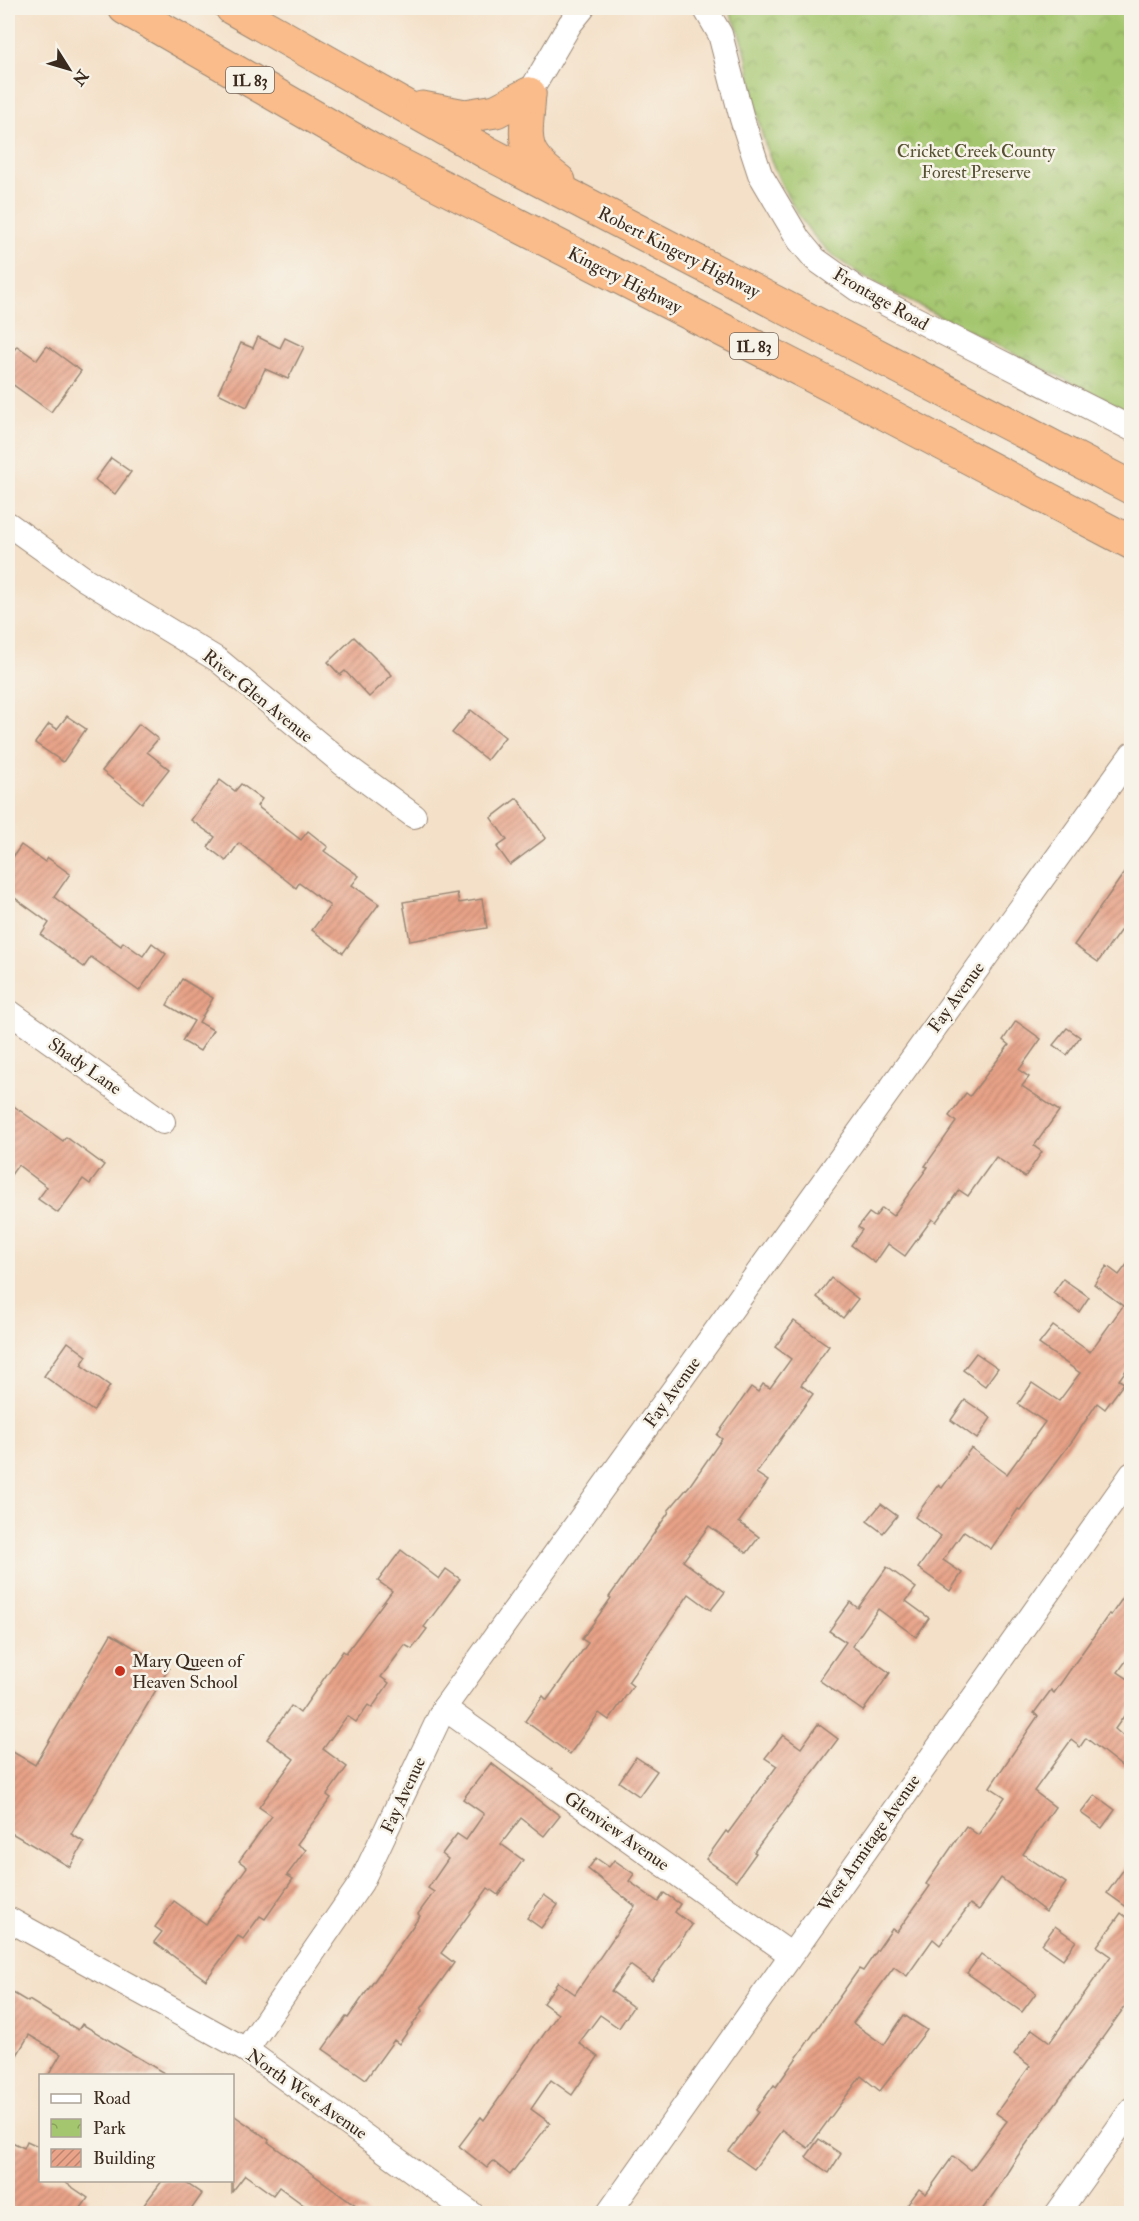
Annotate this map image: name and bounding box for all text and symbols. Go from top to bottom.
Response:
north arrow [39,39,99,99]
text: N [67,65,93,90]
road number: IL 83 [226,67,274,93]
park label: Cricket Creek County Forest Preserve [897,140,1056,184]
street label: Robert Kingery Highway [594,202,764,302]
street label: Kingery Highway [564,242,686,318]
street label: Frontage Road [829,263,933,336]
road number: IL 83 [730,333,778,359]
street label: River Glen Avenue [198,645,318,748]
street label: Fay Avenue [923,957,990,1037]
street label: Shady Lane [43,1033,126,1100]
street label: Fay Avenue [639,1352,706,1432]
place label: Mary Queen of Heaven School [132,1650,245,1694]
marker: Mary Queen of Heaven School [113,1664,127,1678]
street label: Fay Avenue [376,1753,431,1837]
street label: West Armitage Avenue [813,1770,926,1917]
street label: Glenview Avenue [560,1787,674,1876]
street label: North West Avenue [242,2044,372,2145]
legend [39,2074,234,2182]
text: Road [93,2087,131,2110]
text: Park [93,2117,126,2140]
text: Building [93,2147,156,2170]

